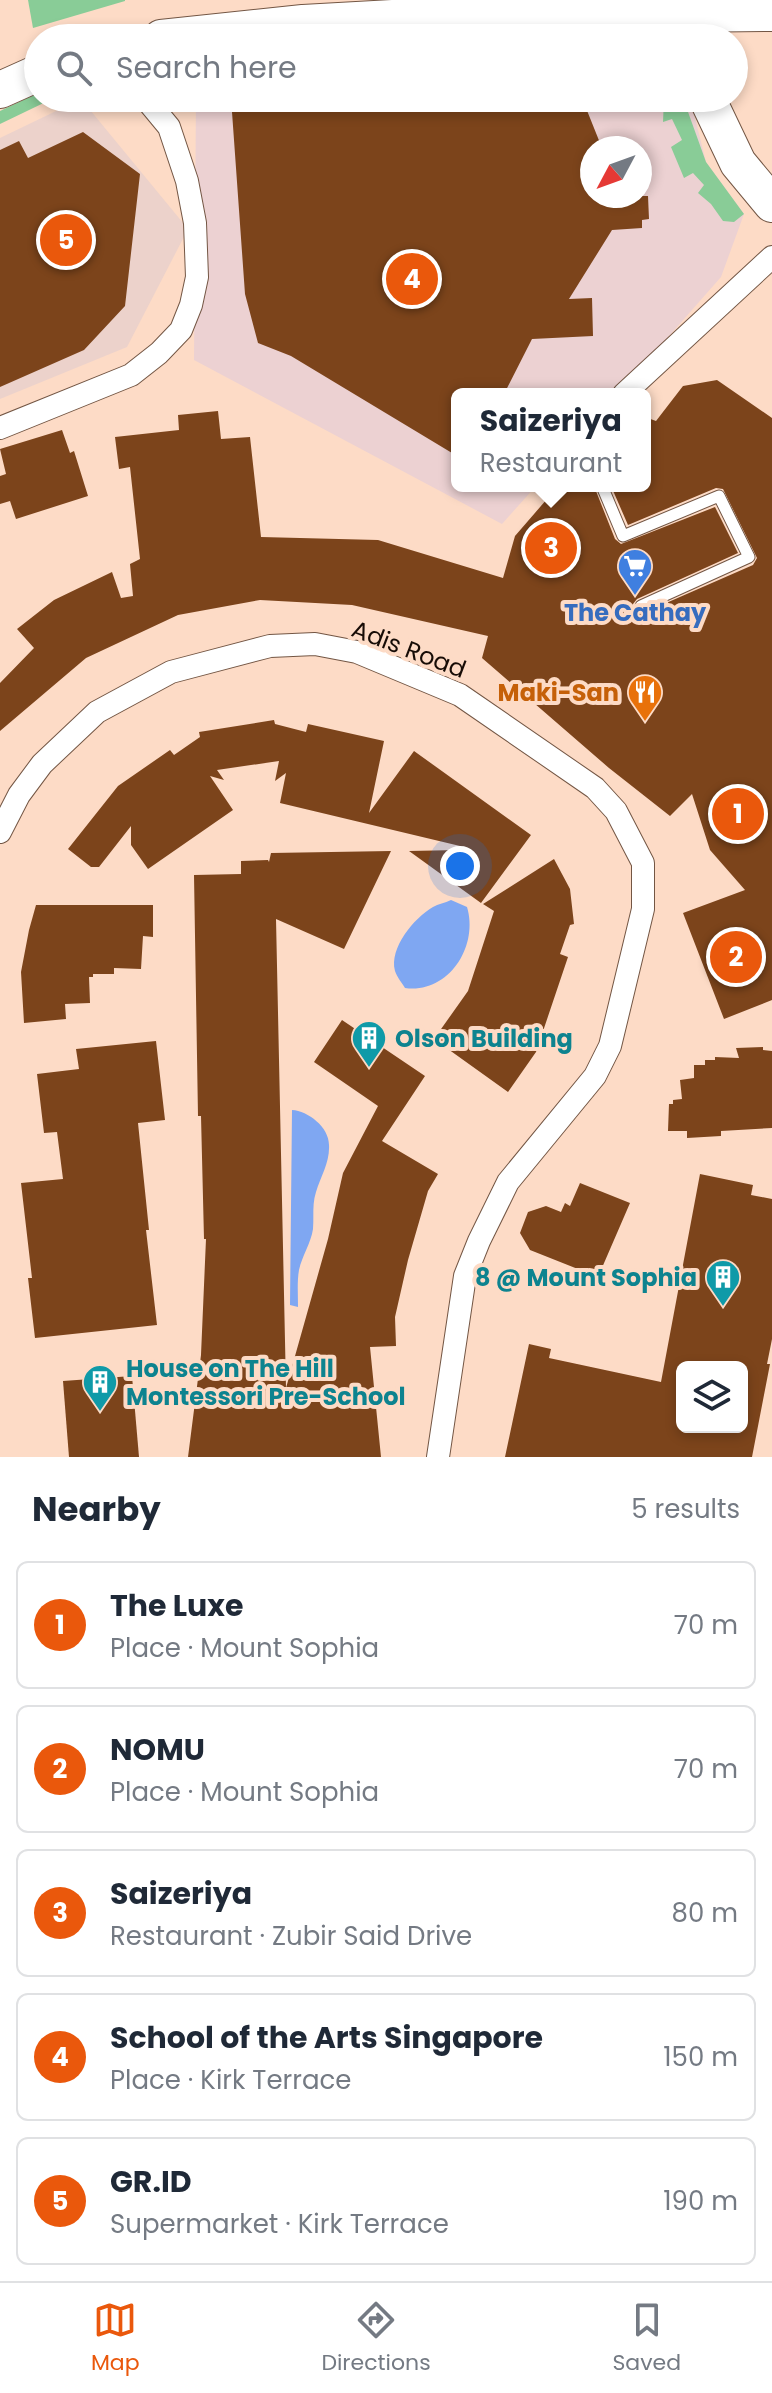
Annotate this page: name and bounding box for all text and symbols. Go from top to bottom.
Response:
search box [24,24,748,112]
icon: search [52,46,96,90]
text: Search here [116,46,297,89]
north arrow [580,136,652,208]
pin: 5 [40,210,92,270]
pin: 4 [386,249,438,309]
popup [451,388,651,492]
text: Saizeriya [480,399,622,442]
text: Restaurant [480,445,622,481]
pin: 3 [525,518,577,578]
supermarket icon: The Cathay [616,547,654,597]
place label: The Cathay [564,596,707,629]
street label: Adis Road [347,612,471,686]
restaurant icon: Maki-San [626,673,664,723]
place label: Maki-San [498,676,619,709]
pin: 1 [712,784,764,844]
your location [440,846,480,886]
pin: 2 [710,927,762,987]
building icon: Olson Building [350,1019,388,1069]
place label: Olson Building [395,1022,573,1055]
building icon: 8 @ Mount Sophia [704,1258,742,1308]
place label: 8 @ Mount Sophia [475,1261,697,1294]
place label: House on The Hill Montessori Pre-School [126,1352,406,1413]
map controls [676,1361,748,1433]
button: layers [676,1361,748,1433]
building icon: House on The Hill Montessori Pre-School [81,1363,119,1413]
text: Nearby [32,1485,161,1533]
text: 5 results [631,1491,740,1527]
text: The Luxe [110,1584,243,1627]
text: 1 [55,1607,65,1643]
text: 70 m [674,1607,738,1643]
text: Place · Mount Sophia [110,1630,379,1666]
text: NOMU [110,1728,205,1771]
text: 2 [53,1751,67,1787]
text: 70 m [674,1751,738,1787]
text: Place · Mount Sophia [110,1774,379,1810]
text: Saizeriya [110,1872,252,1915]
text: 3 [52,1895,68,1931]
text: 80 m [672,1895,738,1931]
text: Restaurant · Zubir Said Drive [110,1918,472,1954]
text: School of the Arts Singapore [110,2016,543,2059]
text: 4 [51,2039,69,2075]
text: 150 m [663,2039,738,2075]
text: Place · Kirk Terrace [110,2062,351,2098]
text: GR.ID [110,2160,192,2203]
text: 5 [52,2183,68,2219]
text: 190 m [663,2183,738,2219]
text: Supermarket · Kirk Terrace [110,2206,449,2242]
tab: Map [91,2298,140,2379]
tab: Directions [321,2298,431,2379]
tab: Saved [612,2298,681,2379]

